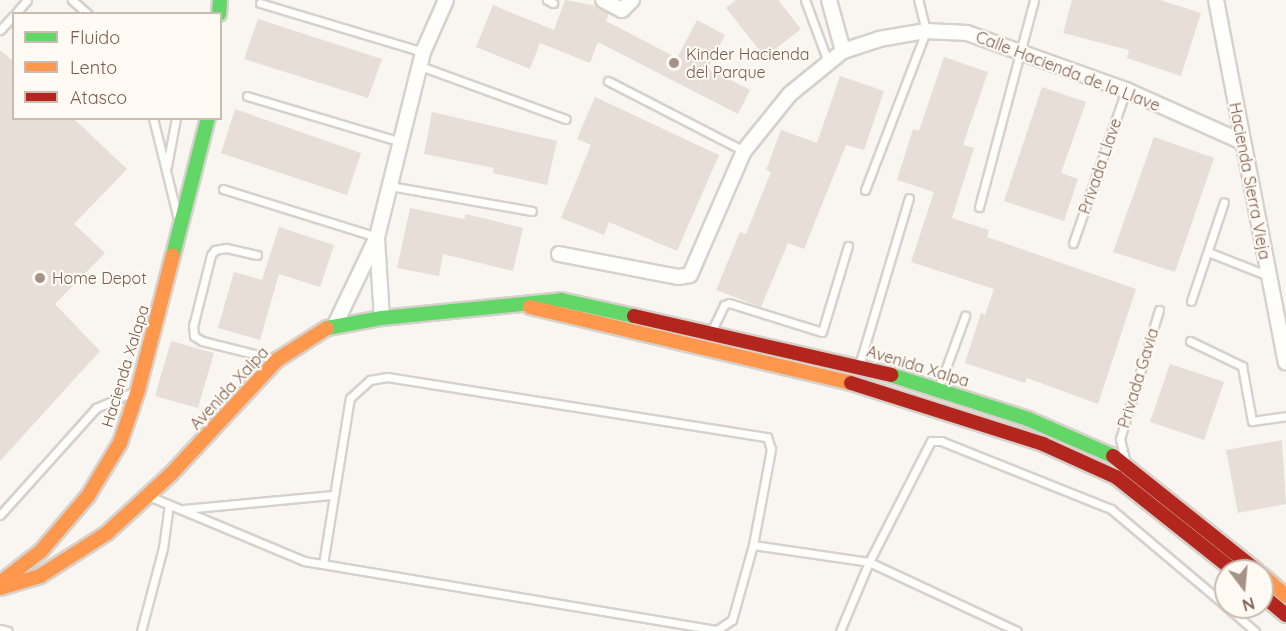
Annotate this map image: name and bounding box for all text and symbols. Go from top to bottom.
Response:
legend [12,12,222,120]
text: Fluido [70,26,120,49]
street label: Calle Hacienda de la Llave [973,27,1163,115]
place label: Kinder Hacienda del Parque [686,44,809,82]
text: Lento [70,56,117,79]
marker: Kinder Hacienda del Parque [667,56,681,70]
text: Atasco [70,86,127,109]
street label: Hacienda Sierra Vieja [1225,101,1275,261]
street label: Privada Llave [1075,116,1125,216]
place label: Home Depot [52,268,147,288]
marker: Home Depot [33,271,47,285]
street label: Hacienda Xalapa [97,302,153,430]
street label: Privada Gavia [1114,326,1162,430]
street label: Avenida Xalpa [864,341,972,391]
street label: Avenida Xalpa [186,343,272,433]
north arrow [1214,559,1274,619]
text: N [1240,593,1257,616]

